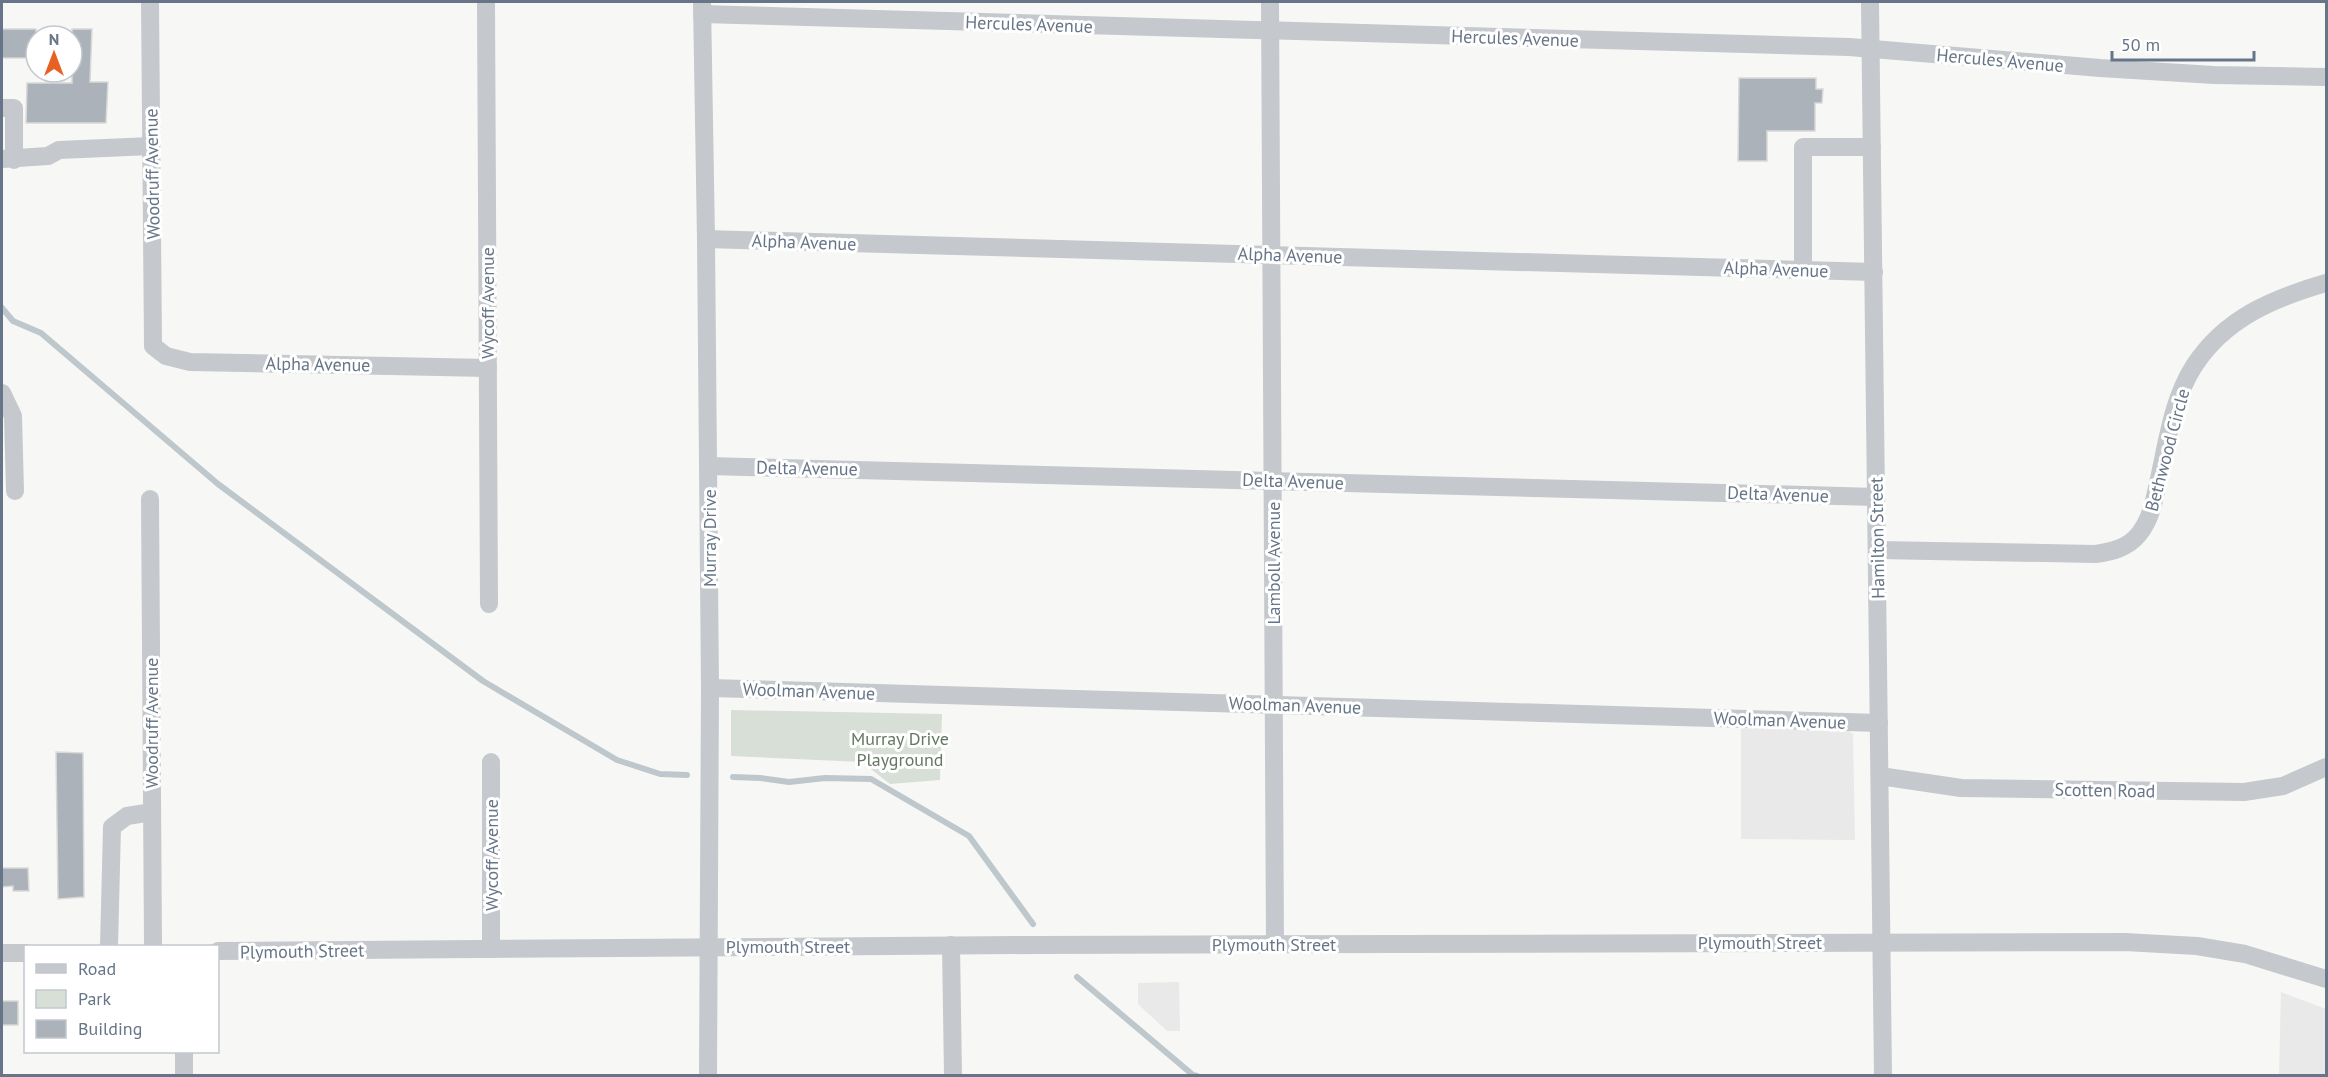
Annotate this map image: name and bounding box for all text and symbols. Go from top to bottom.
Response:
street label: Hercules Avenue [965,10,1093,38]
north arrow [24,24,84,84]
street label: Hercules Avenue [1451,24,1579,52]
scale bar [2112,24,2254,62]
text: N [49,29,59,49]
text: 50 m [2121,33,2160,56]
street label: Hercules Avenue [1935,43,2065,77]
street label: Woodruff Avenue [139,108,165,240]
street label: Alpha Avenue [751,229,857,255]
street label: Alpha Avenue [1237,242,1343,268]
street label: Wycoff Avenue [476,247,499,359]
street label: Alpha Avenue [1723,256,1829,282]
street label: Alpha Avenue [265,352,371,376]
street label: Bethwood Circle [2140,386,2194,514]
street label: Delta Avenue [756,456,858,480]
street label: Delta Avenue [1242,468,1344,494]
street label: Hamilton Street [1864,477,1890,599]
street label: Delta Avenue [1727,481,1829,507]
street label: Murray Drive [698,489,721,587]
street label: Lamboll Avenue [1262,502,1285,624]
street label: Woodruff Avenue [140,658,163,788]
street label: Woolman Avenue [742,677,876,705]
street label: Woolman Avenue [1228,691,1362,719]
street label: Woolman Avenue [1713,706,1847,734]
park label: Murray Drive Playground [851,727,949,771]
street label: Scotten Road [2054,778,2156,802]
street label: Wycoff Avenue [480,799,503,911]
street label: Plymouth Street [1698,931,1822,954]
street label: Plymouth Street [1212,933,1336,956]
street label: Plymouth Street [726,935,850,958]
street label: Plymouth Street [240,938,364,964]
legend [24,945,219,1053]
text: Road [78,957,116,980]
text: Park [78,987,111,1010]
text: Building [78,1017,142,1040]

